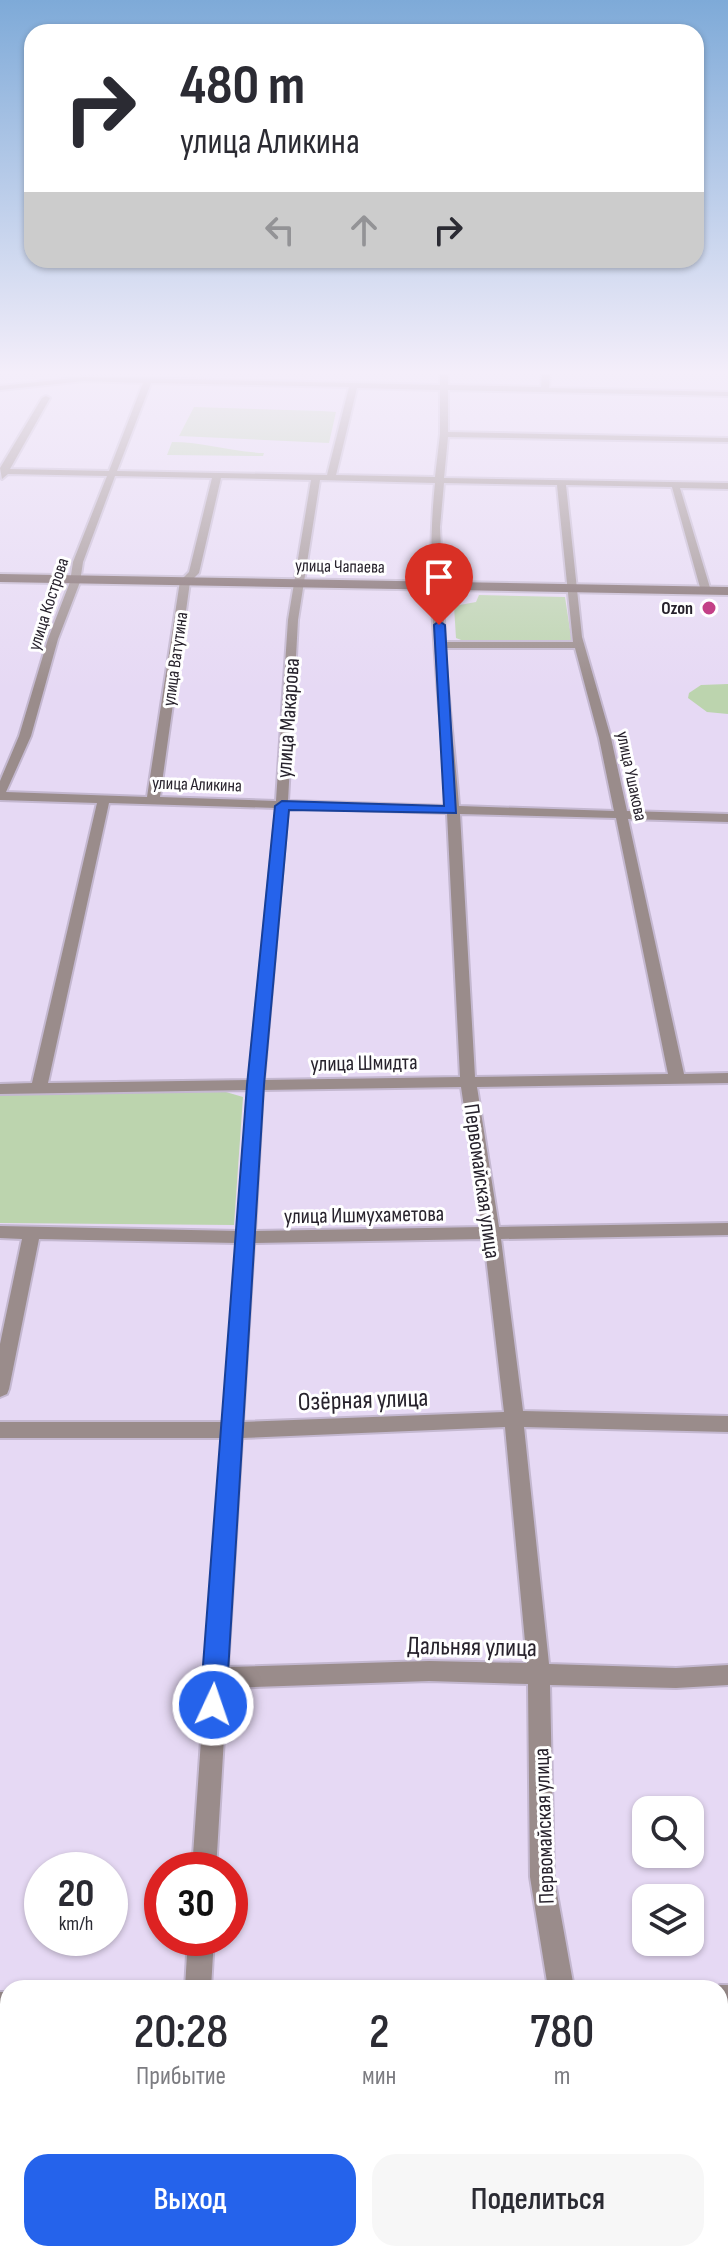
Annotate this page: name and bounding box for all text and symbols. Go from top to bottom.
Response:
text: 480 m [180,53,305,120]
icon: right [48,56,152,160]
text: улица Аликина [180,121,360,164]
icon: left [258,208,302,252]
icon: ahead [342,208,386,252]
icon: right [426,208,470,252]
pin [405,543,473,625]
street label: улица Кострова [24,555,73,653]
street label: улица Чапаева [295,555,385,578]
icon: arrive [417,555,461,599]
place label: Ozon [661,598,693,619]
marker: Ozon [700,599,718,617]
street label: улица Ватутина [159,611,192,707]
street label: улица Макарова [271,657,306,779]
street label: улица Ушакова [612,729,651,823]
street label: улица Аликина [152,772,242,797]
street label: улица Шмидта [310,1049,418,1078]
street label: Первомайская улица [457,1102,506,1260]
street label: улица Ишмухаметова [284,1201,444,1230]
street label: Озёрная улица [297,1383,429,1418]
street label: Дальняя улица [407,1631,537,1664]
position arrow [171,1663,255,1747]
street label: Первомайская улица [528,1747,561,1904]
map controls [632,1796,704,1956]
button: search [632,1796,704,1868]
speed limit sign: 30 [144,1852,248,1956]
text: 20 [58,1870,94,1918]
button: layers [632,1884,704,1956]
text: km/h [59,1912,93,1936]
text: 20:28 [134,2004,228,2061]
text: 2 [369,2004,389,2061]
text: 780 [530,2004,594,2061]
text: Прибытие [136,2061,226,2092]
text: мин [362,2061,396,2092]
text: m [554,2061,571,2092]
button: Выход [24,2154,356,2246]
button: Поделиться [372,2154,704,2246]

